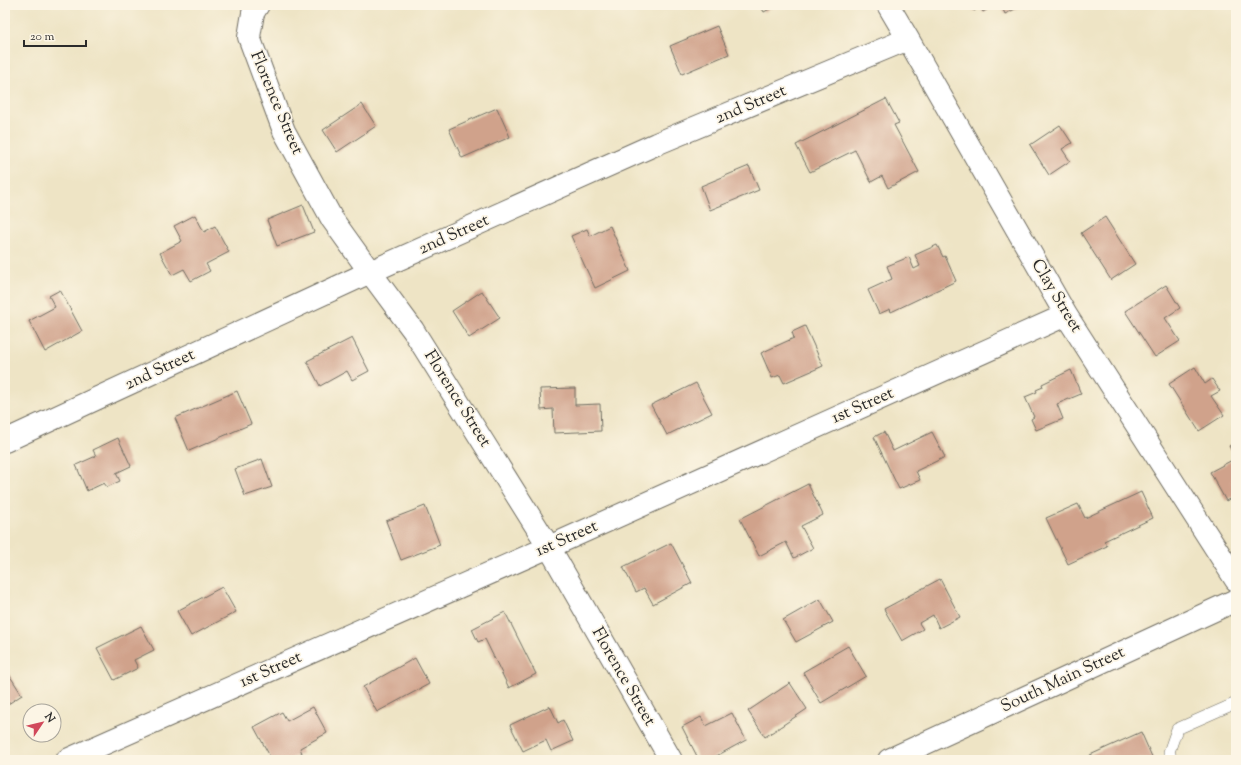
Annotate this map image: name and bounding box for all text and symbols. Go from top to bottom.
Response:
scale bar [24,22,86,48]
text: 20 m [30,28,55,46]
street label: Florence Street [243,47,309,159]
street label: 2nd Street [712,79,790,131]
street label: 2nd Street [415,209,493,261]
street label: Clay Street [1025,255,1088,337]
street label: 2nd Street [121,343,199,397]
street label: Florence Street [418,346,497,452]
street label: 1st Street [828,382,898,430]
street label: 1st Street [532,515,602,563]
street label: Florence Street [585,623,661,731]
street label: South Main Street [997,641,1129,719]
street label: 1st Street [236,646,306,694]
north arrow [22,703,62,743]
text: N [40,709,59,726]

